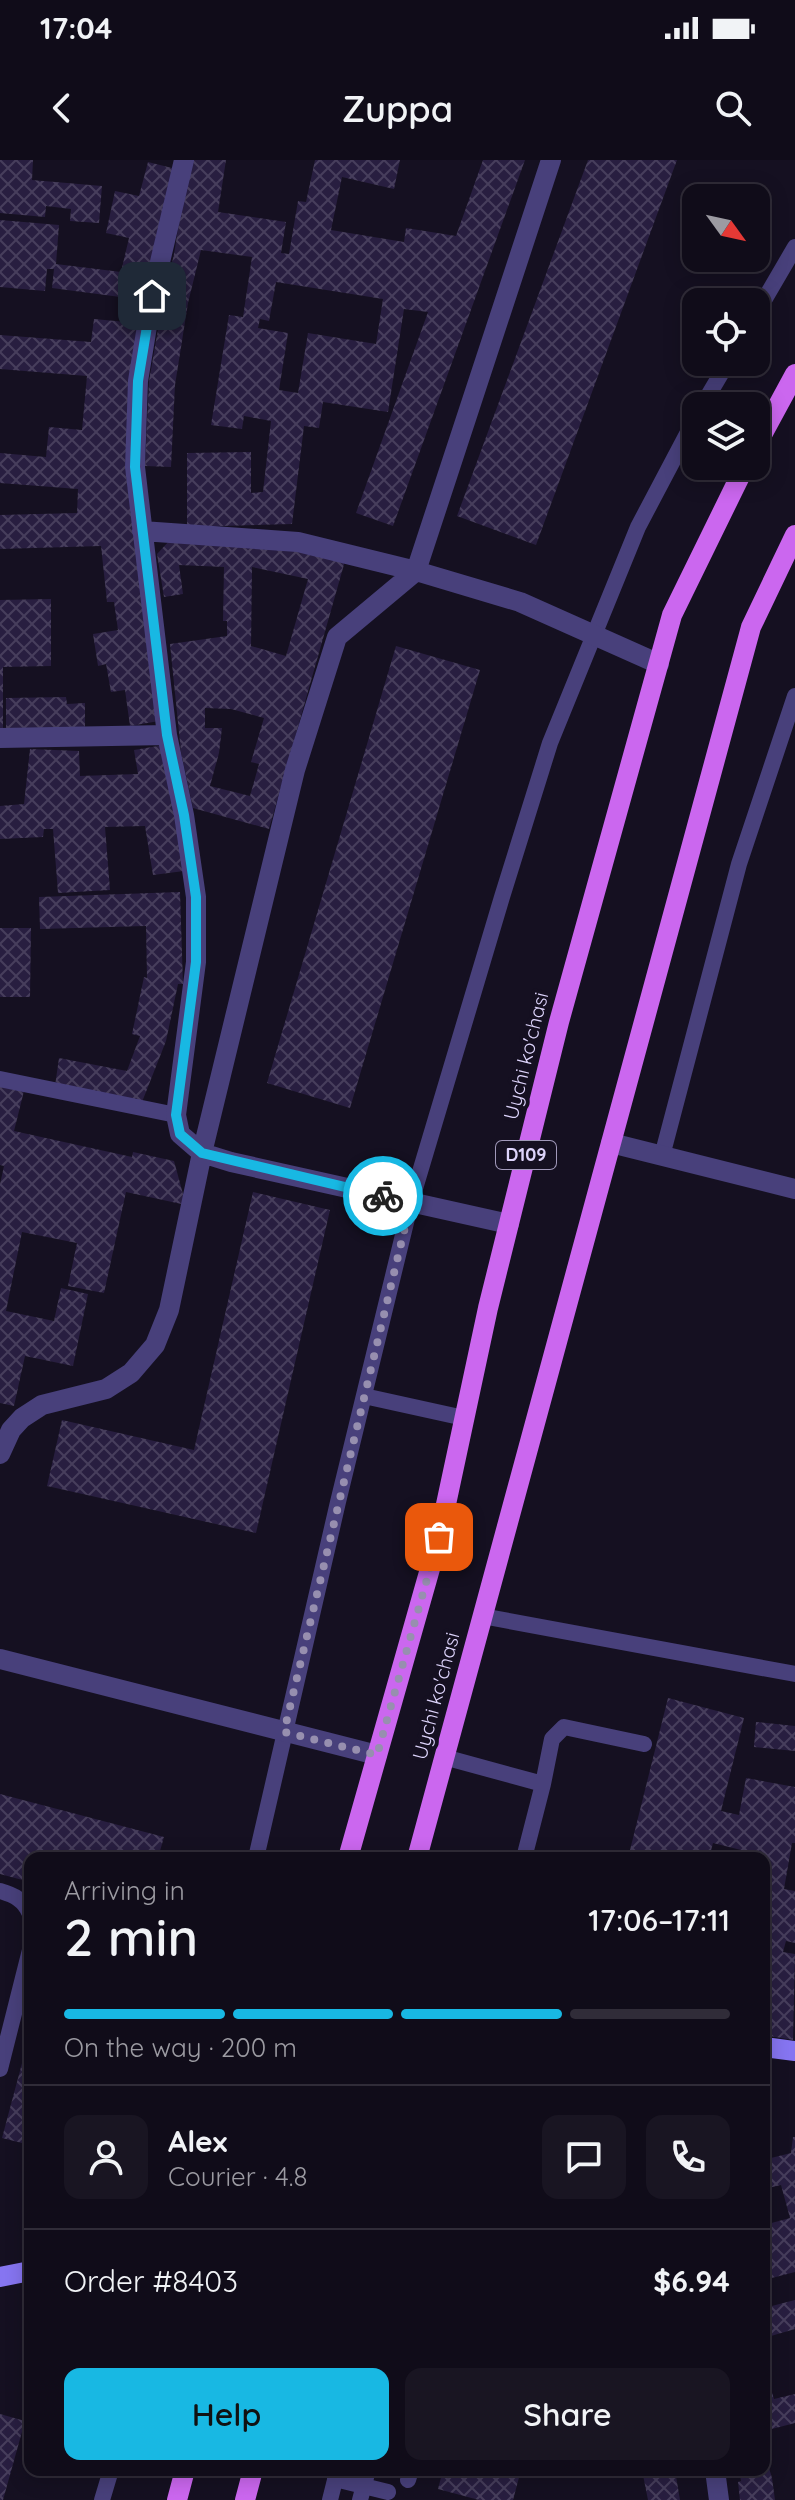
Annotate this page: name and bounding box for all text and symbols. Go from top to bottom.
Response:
text: 17:04 [40,9,112,47]
icon: back [40,86,84,130]
text: Zuppa [342,86,453,131]
icon: search [711,86,755,130]
north arrow [682,184,770,272]
map controls [682,184,770,480]
pin [118,262,186,330]
icon: home [130,274,174,318]
button: locate [682,288,770,376]
button: layers [682,392,770,480]
street label: Uychi ko'chasi [498,989,553,1122]
road number: D109 [496,1141,556,1169]
courier [343,1156,423,1236]
icon: bike [361,1174,405,1218]
pin [405,1503,473,1571]
icon: bag [417,1515,461,1559]
street label: Uychi ko'chasi [407,1630,465,1762]
text: Arriving in [64,1874,185,1907]
text: 17:06–17:11 [588,1901,730,1939]
text: 2 min [64,1904,198,1969]
text: On the way · 200 m [64,2031,297,2064]
button: person [64,2115,148,2199]
button: chat [542,2115,626,2199]
button: phone [646,2115,730,2199]
text: Alex [168,2122,227,2160]
text: Courier · 4.8 [168,2160,307,2193]
text: Order #8403 [64,2262,238,2300]
text: $6.94 [653,2262,730,2300]
button: Help [64,2368,389,2460]
button: Share [405,2368,730,2460]

